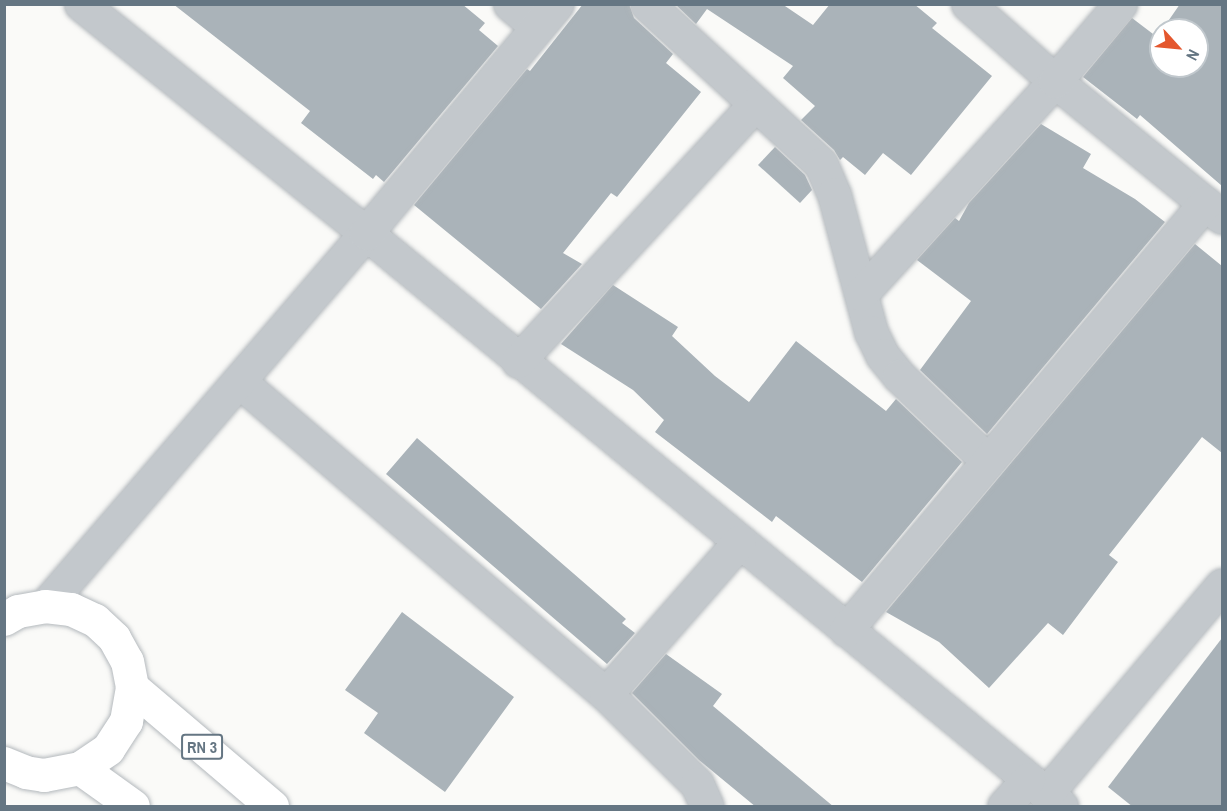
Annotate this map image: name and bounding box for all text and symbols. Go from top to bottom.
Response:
north arrow [1149,18,1209,78]
text: N [1181,46,1205,64]
road number: RN 3 [181,734,223,760]

